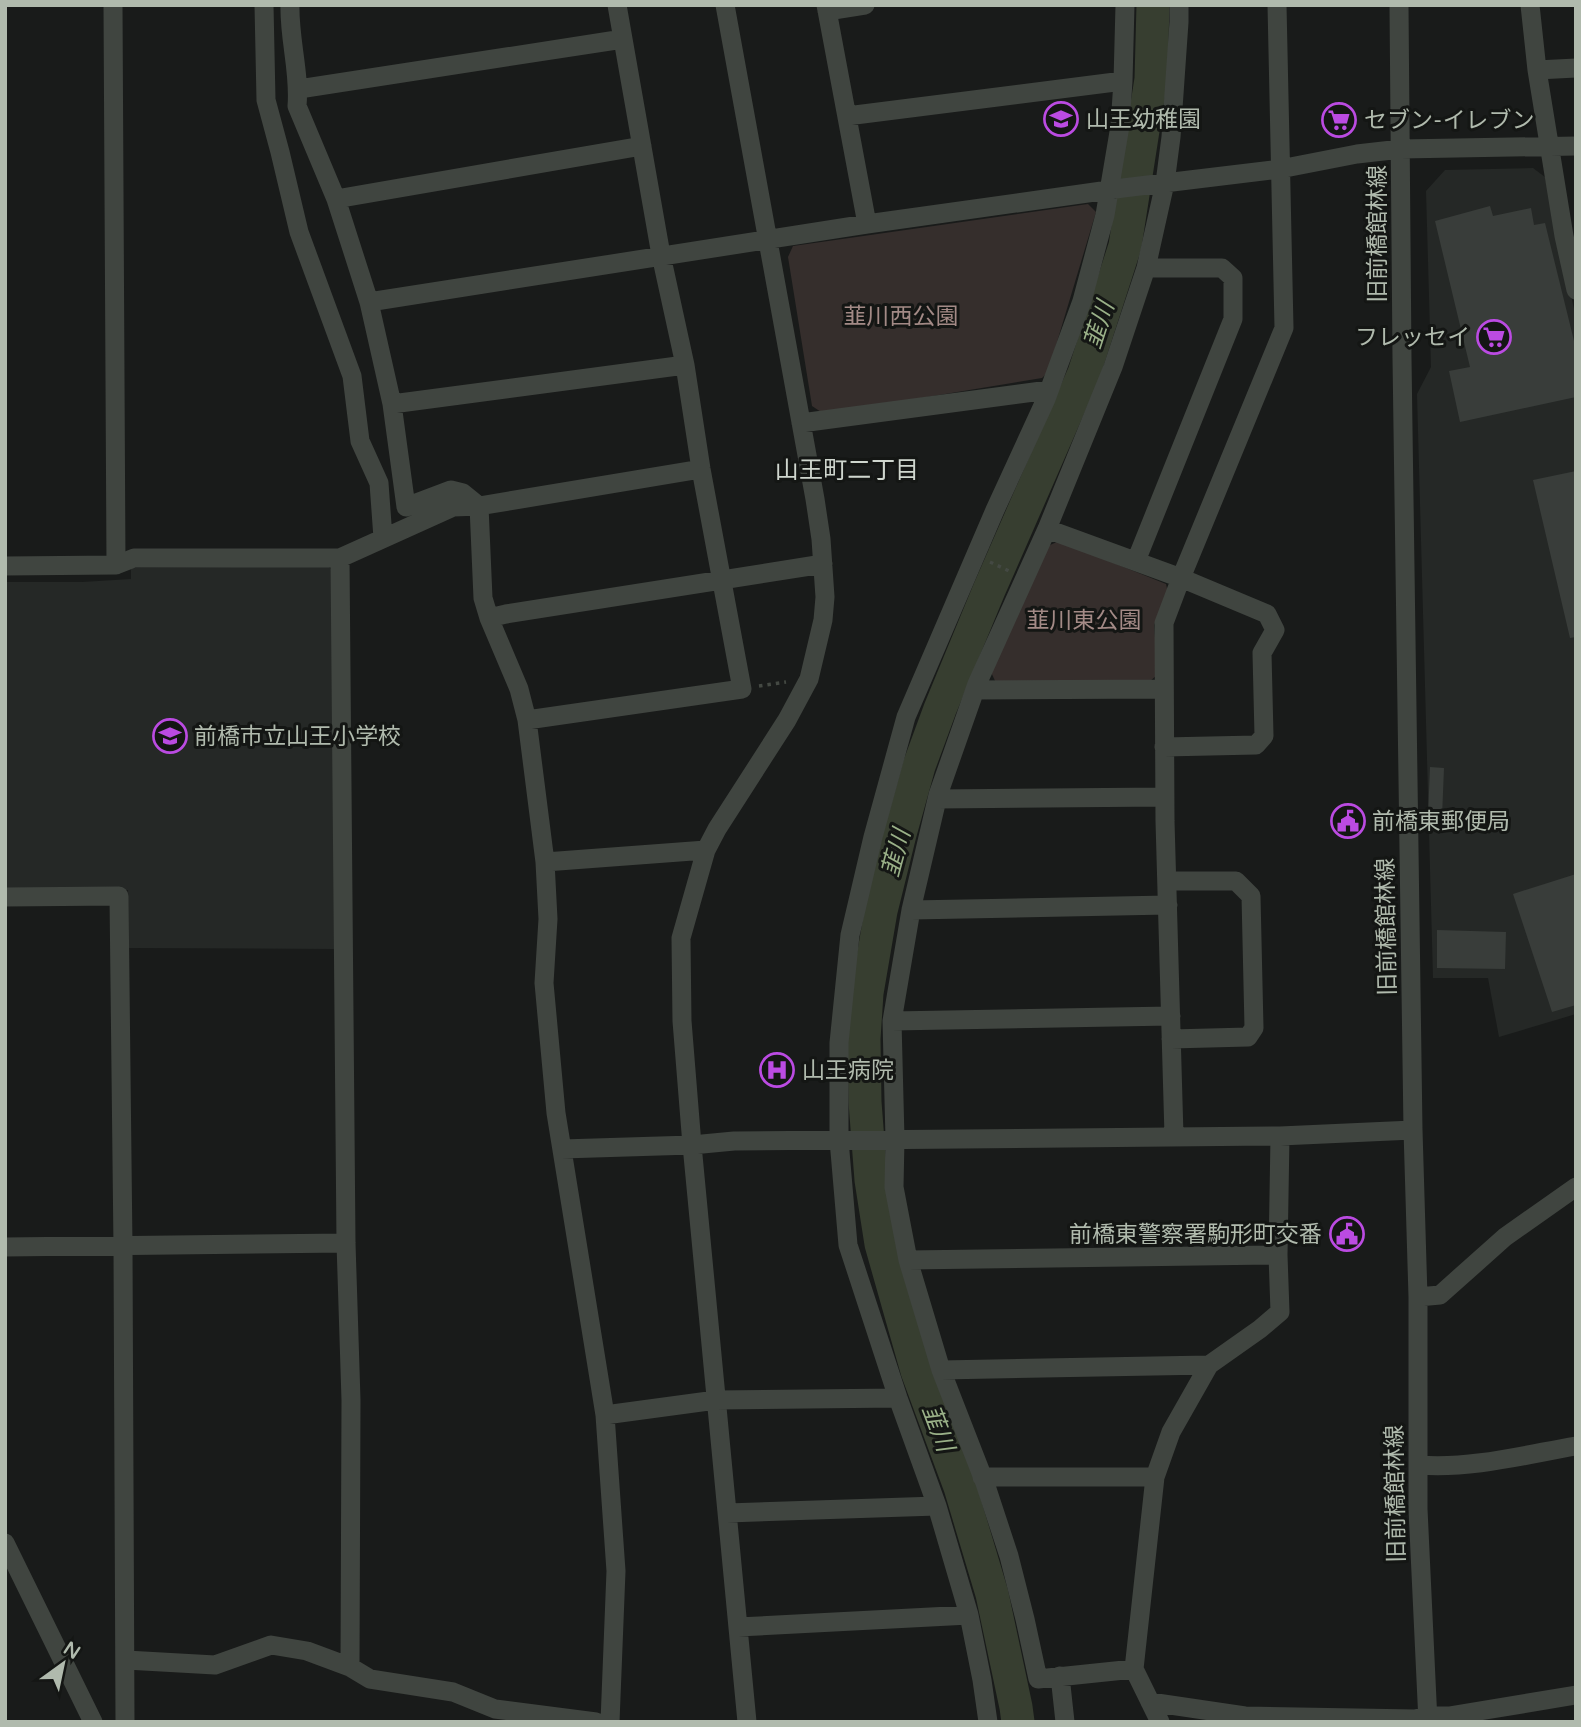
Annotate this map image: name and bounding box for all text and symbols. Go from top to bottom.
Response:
school or university icon: 山王幼稚園 [1042,100,1080,138]
supermarket icon: セブン-イレブン [1320,101,1358,139]
place label: 山王幼稚園 [1086,106,1201,134]
place label: セブン-イレブン [1364,107,1534,135]
street label: 旧前橋館林線 [1364,165,1392,303]
water label: 韮川 [1078,295,1122,352]
park label: 韮川西公園 [844,303,959,331]
supermarket icon: フレッセイ [1475,318,1513,356]
place label: フレッセイ [1355,324,1470,352]
district label: 山王町二丁目 [775,456,919,485]
park label: 韮川東公園 [1027,607,1142,635]
school or university icon: 前橋市立山王小学校 [151,717,189,755]
place label: 前橋市立山王小学校 [194,723,401,751]
public building icon: 前橋東郵便局 [1329,802,1367,840]
place label: 前橋東郵便局 [1372,808,1510,836]
water label: 韮川 [876,823,917,880]
street label: 旧前橋館林線 [1372,858,1402,996]
hospital icon: 山王病院 [758,1051,796,1089]
place label: 山王病院 [802,1057,894,1085]
public building icon: 前橋東警察署駒形町交番 [1328,1215,1366,1253]
place label: 前橋東警察署駒形町交番 [1069,1221,1322,1249]
water label: 韮川 [915,1401,961,1459]
street label: 旧前橋館林線 [1381,1425,1411,1563]
north arrow [28,1629,98,1699]
text: N [59,1637,84,1664]

